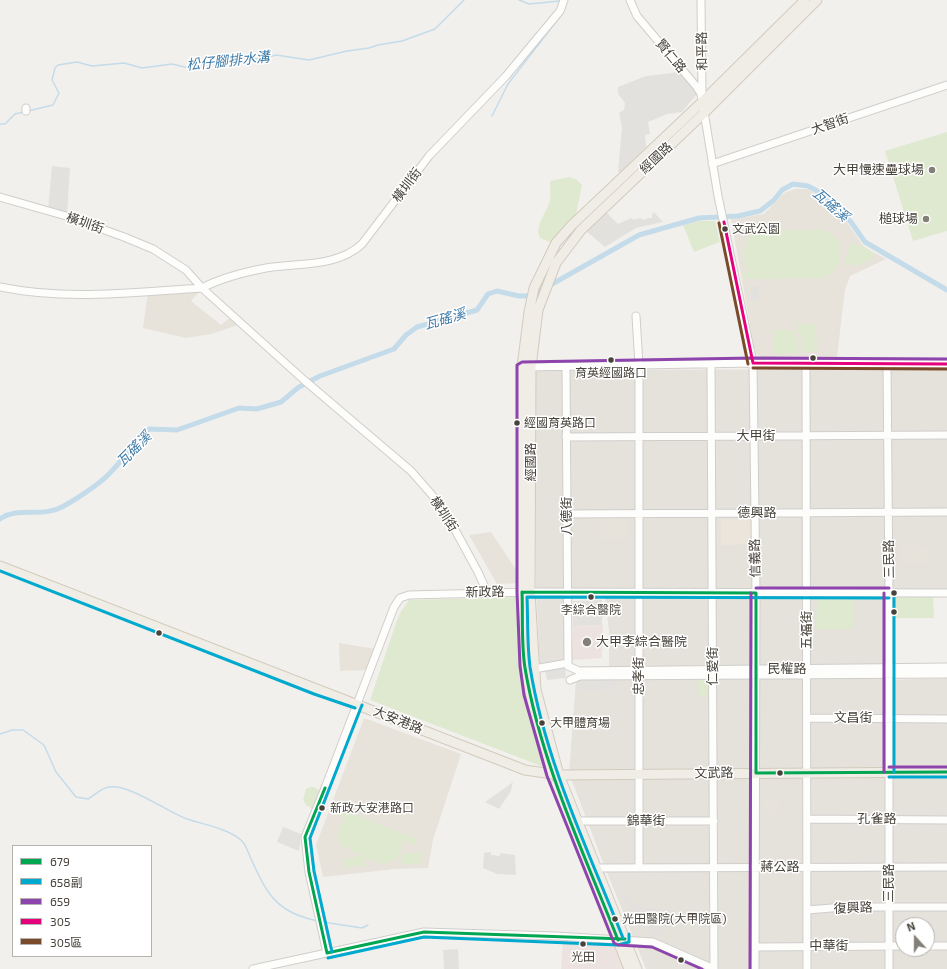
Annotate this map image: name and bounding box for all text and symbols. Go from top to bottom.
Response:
street label: 和平路 [694,31,710,71]
street label: 賢仁路 [652,36,690,76]
water label: 松仔腳排水溝 [185,48,271,74]
street label: 大智街 [809,110,851,138]
street label: 經國路 [636,139,676,177]
place label: 大甲慢速壘球場 [833,162,924,178]
street label: 橫圳街 [389,165,425,205]
marker: 大甲慢速壘球場 [927,165,937,175]
water label: 瓦磘溪 [810,185,852,225]
street label: 橫圳街 [64,209,106,237]
place label: 槌球場 [879,211,918,227]
marker: 槌球場 [921,214,931,224]
place label: 文武公園 [732,222,780,236]
marker: 文武公園 [720,224,730,234]
water label: 瓦磘溪 [422,305,468,333]
unlabelled marker [808,353,818,363]
marker: 育英經國路口 [606,355,616,365]
place label: 育英經國路口 [575,366,647,380]
place label: 經國育英路口 [524,416,596,430]
marker: 經國育英路口 [512,418,522,428]
water label: 瓦磘溪 [113,428,155,470]
street label: 大甲街 [737,428,775,444]
street label: 經國路 [523,443,539,481]
street label: 橫圳街 [427,493,461,535]
street label: 八德街 [559,497,575,535]
street label: 德興路 [738,505,776,521]
street label: 信義路 [747,538,763,578]
street label: 三民路 [881,539,897,579]
street label: 新政路 [465,584,505,600]
unlabelled marker [889,588,899,598]
marker: 李綜合醫院 [586,592,596,602]
place label: 李綜合醫院 [561,603,621,617]
unlabelled marker [889,607,899,617]
street label: 五福街 [799,611,815,649]
unlabelled marker [154,628,164,638]
place label: 大甲李綜合醫院 [596,634,687,650]
marker: 大甲李綜合醫院 [581,636,593,648]
street label: 仁愛街 [705,647,721,685]
street label: 忠孝街 [631,657,647,695]
street label: 民權路 [768,661,806,677]
street label: 大安港路 [371,703,425,737]
street label: 文昌街 [834,710,872,726]
place label: 大甲體育場 [550,716,610,730]
marker: 大甲體育場 [537,718,547,728]
street label: 文武路 [694,765,734,781]
unlabelled marker [775,768,785,778]
place label: 新政大安港路口 [330,801,414,815]
marker: 新政大安港路口 [317,803,327,813]
street label: 孔雀路 [858,811,896,827]
street label: 錦華街 [627,813,665,829]
legend [12,845,152,957]
text: 679 [50,854,70,868]
street label: 蔣公路 [761,859,799,875]
street label: 三民路 [881,864,897,902]
text: 658副 [50,875,83,889]
text: 659 [50,894,70,908]
street label: 復興路 [833,900,873,916]
place label: 光田醫院(大甲院區) [622,912,727,926]
text: 305 [50,914,70,928]
marker: 光田醫院(大甲院區) [610,914,620,924]
north arrow [895,917,935,957]
text: N [905,919,917,934]
text: 305區 [50,935,82,949]
street label: 中華街 [810,938,848,954]
marker: 光田 [578,939,588,949]
place label: 光田 [571,950,595,964]
unlabelled marker [676,955,686,965]

